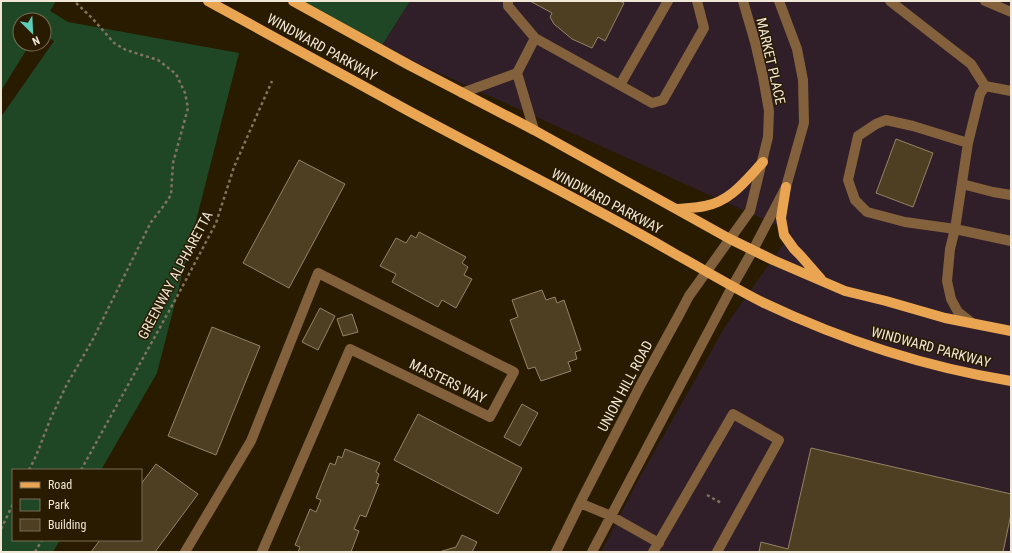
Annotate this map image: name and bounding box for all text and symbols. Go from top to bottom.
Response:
street label: WINDWARD PARKWAY [264,10,380,84]
north arrow [12,12,52,52]
street label: MARKET PLACE [753,16,789,106]
text: N [30,33,42,48]
street label: WINDWARD PARKWAY [549,165,666,237]
street label: GREENWAY ALPHARETTA [134,208,216,342]
street label: WINDWARD PARKWAY [870,323,993,371]
street label: UNION HILL ROAD [594,338,656,434]
street label: MASTERS WAY [407,356,490,407]
legend [12,469,142,541]
text: Road [48,478,72,492]
text: Park [48,498,70,512]
text: Building [48,518,86,532]

